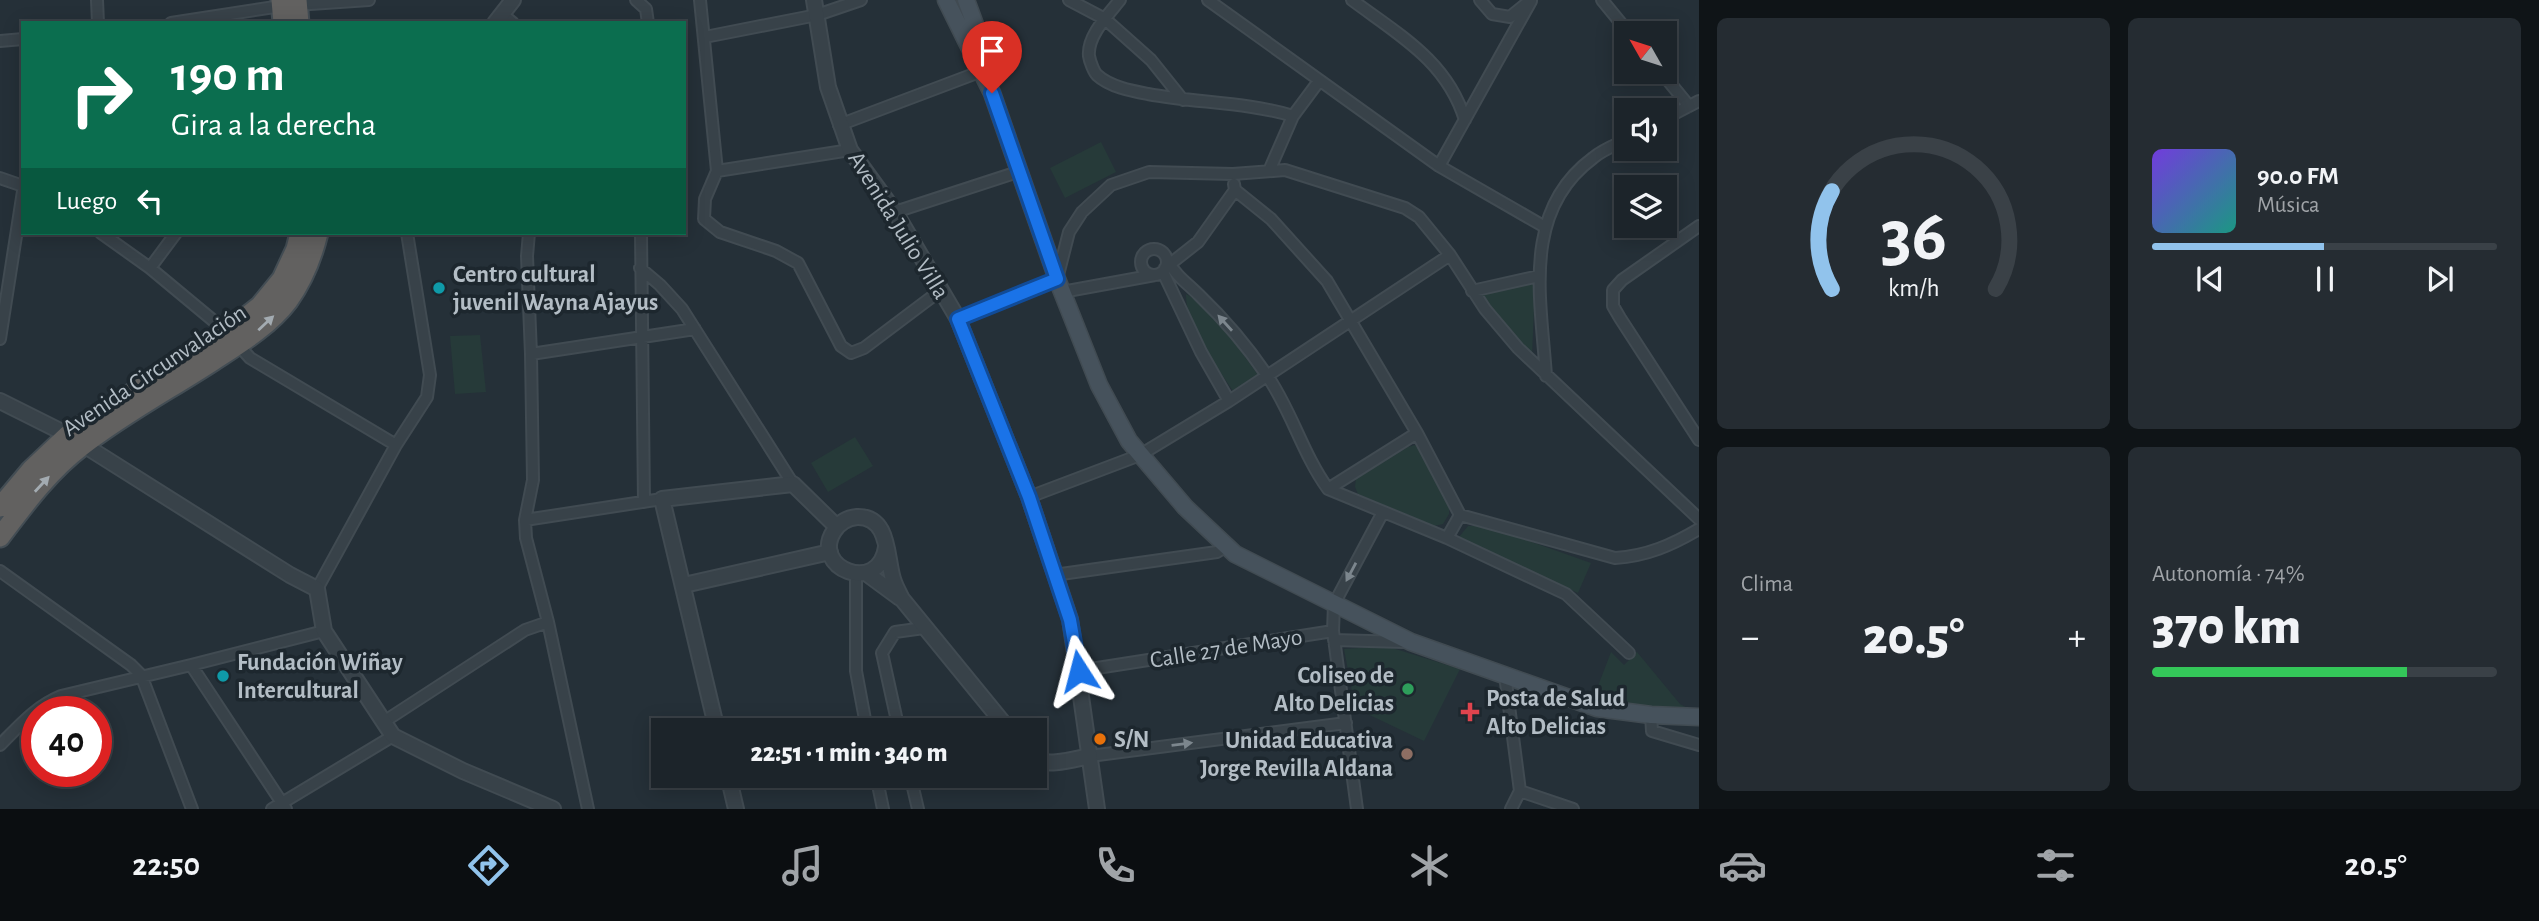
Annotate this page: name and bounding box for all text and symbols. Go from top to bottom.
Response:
pin [962,21,1022,93]
north arrow [1614,21,1676,84]
map controls [1614,21,1677,238]
icon: arrive [973,32,1011,70]
icon: right [56,49,147,140]
text: 190 m [171,51,285,100]
button: sound [1614,98,1677,161]
text: Gira a la derecha [171,109,376,141]
street label: Avenida Julio Villa [843,147,953,304]
text: 90.0 FM [2257,163,2339,189]
button: layers [1614,175,1677,238]
icon: left [131,182,169,220]
text: Luego [56,188,117,214]
text: Música [2257,194,2320,217]
text: 36 [1880,202,1947,275]
icon: previous [2191,260,2229,298]
icon: pause [2306,260,2344,298]
icon: next [2421,260,2459,298]
place label: Centro cultural juvenil Wayna Ajayus [453,263,658,315]
text: km/h [1888,276,1939,301]
marker: Centro cultural juvenil Wayna Ajayus [431,280,447,296]
street label: Avenida Circunvalación [58,300,251,441]
one-way arrow [1217,314,1233,332]
one-way arrow [257,315,274,331]
one-way arrow [34,476,50,493]
one-way arrow [1345,562,1357,582]
text: Autonomía · 74% [2152,563,2305,586]
text: Clima [1741,573,1793,596]
text: 370 km [2152,601,2301,653]
text: 20.5° [1863,611,1964,663]
text: − [1741,619,1759,657]
text: + [2068,619,2086,657]
street label: Calle 27 de Mayo [1148,625,1304,673]
position arrow [1042,634,1116,708]
place label: Fundación Wiñay Intercultural [237,651,403,703]
place label: Coliseo de Alto Delicias [1274,664,1394,716]
marker: Fundación Wiñay Intercultural [215,668,231,684]
marker: Coliseo de Alto Delicias [1400,681,1416,697]
place label: Posta de Salud Alto Delicias [1486,687,1625,739]
speed limit sign: 40 [21,696,112,787]
marker: Posta de Salud Alto Delicias [1460,702,1480,722]
place label: S/N [1114,728,1149,752]
place label: Unidad Educativa Jorge Revilla Aldana [1200,729,1393,781]
marker: S/N [1092,731,1108,747]
one-way arrow [1171,739,1193,750]
text: 22:51 · 1 min · 340 m [750,740,948,766]
marker: Unidad Educativa Jorge Revilla Aldana [1399,746,1415,762]
icon: directions [464,841,513,890]
icon: music [778,841,827,890]
icon: phone [1091,841,1140,890]
icon: climate [1405,841,1454,890]
icon: car [1718,841,1767,890]
icon: filters [2031,841,2080,890]
text: 22:50 [132,849,200,881]
text: 20.5° [2345,849,2407,881]

